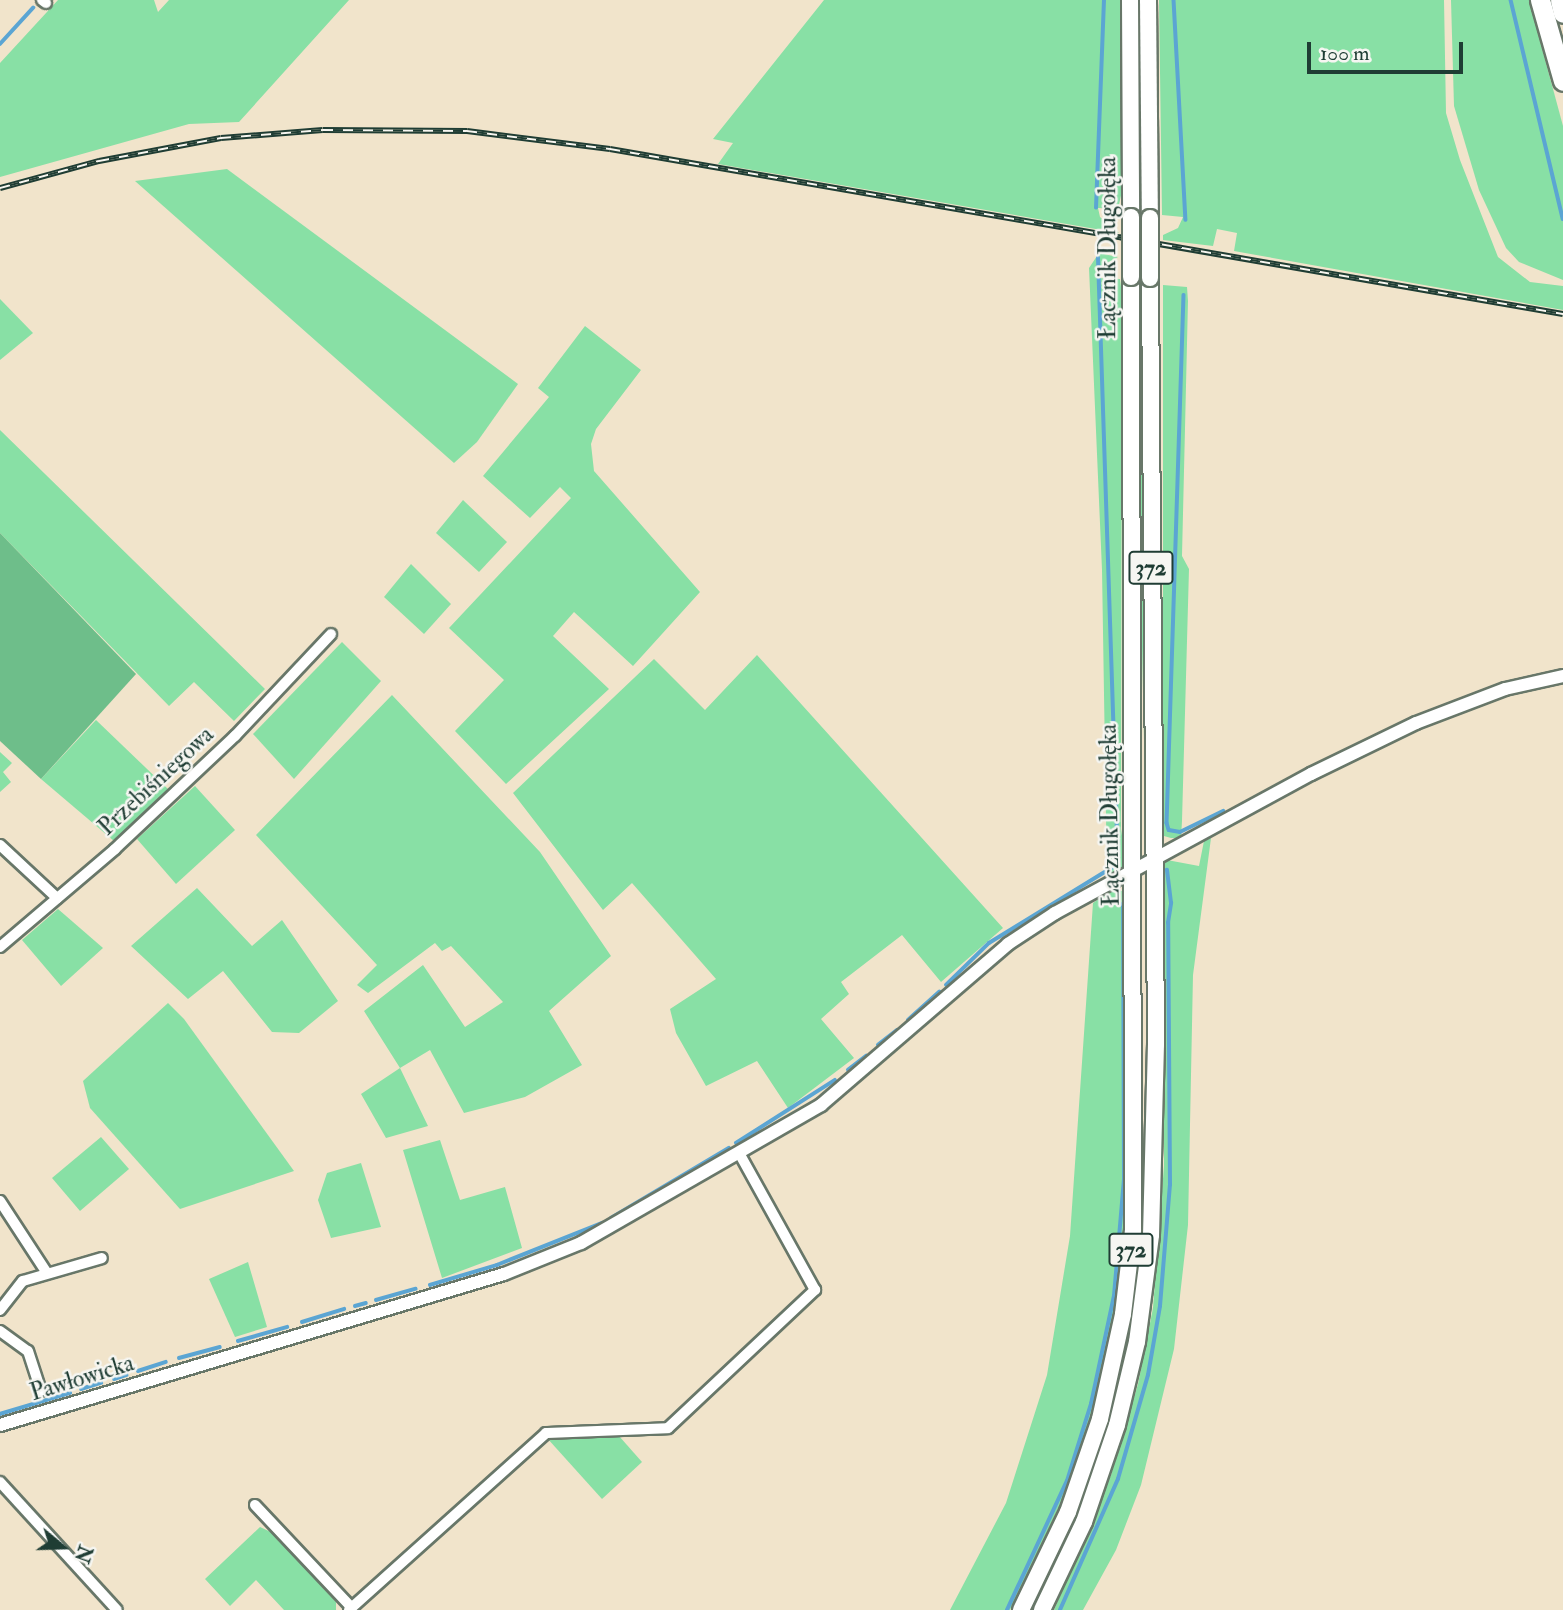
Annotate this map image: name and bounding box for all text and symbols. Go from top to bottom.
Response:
scale bar [1311,28,1467,72]
text: 100 m [1320,40,1370,67]
street label: Łącznik Długołęka [1094,157,1122,339]
road number: 372 [1128,548,1174,588]
street label: Przebiśniegowa [92,720,220,842]
street label: Łącznik Długołęka [1094,724,1126,906]
road number: 372 [1108,1231,1154,1270]
street label: Pawłowicka [27,1349,137,1407]
north arrow [28,1512,98,1582]
text: N [69,1542,97,1566]

